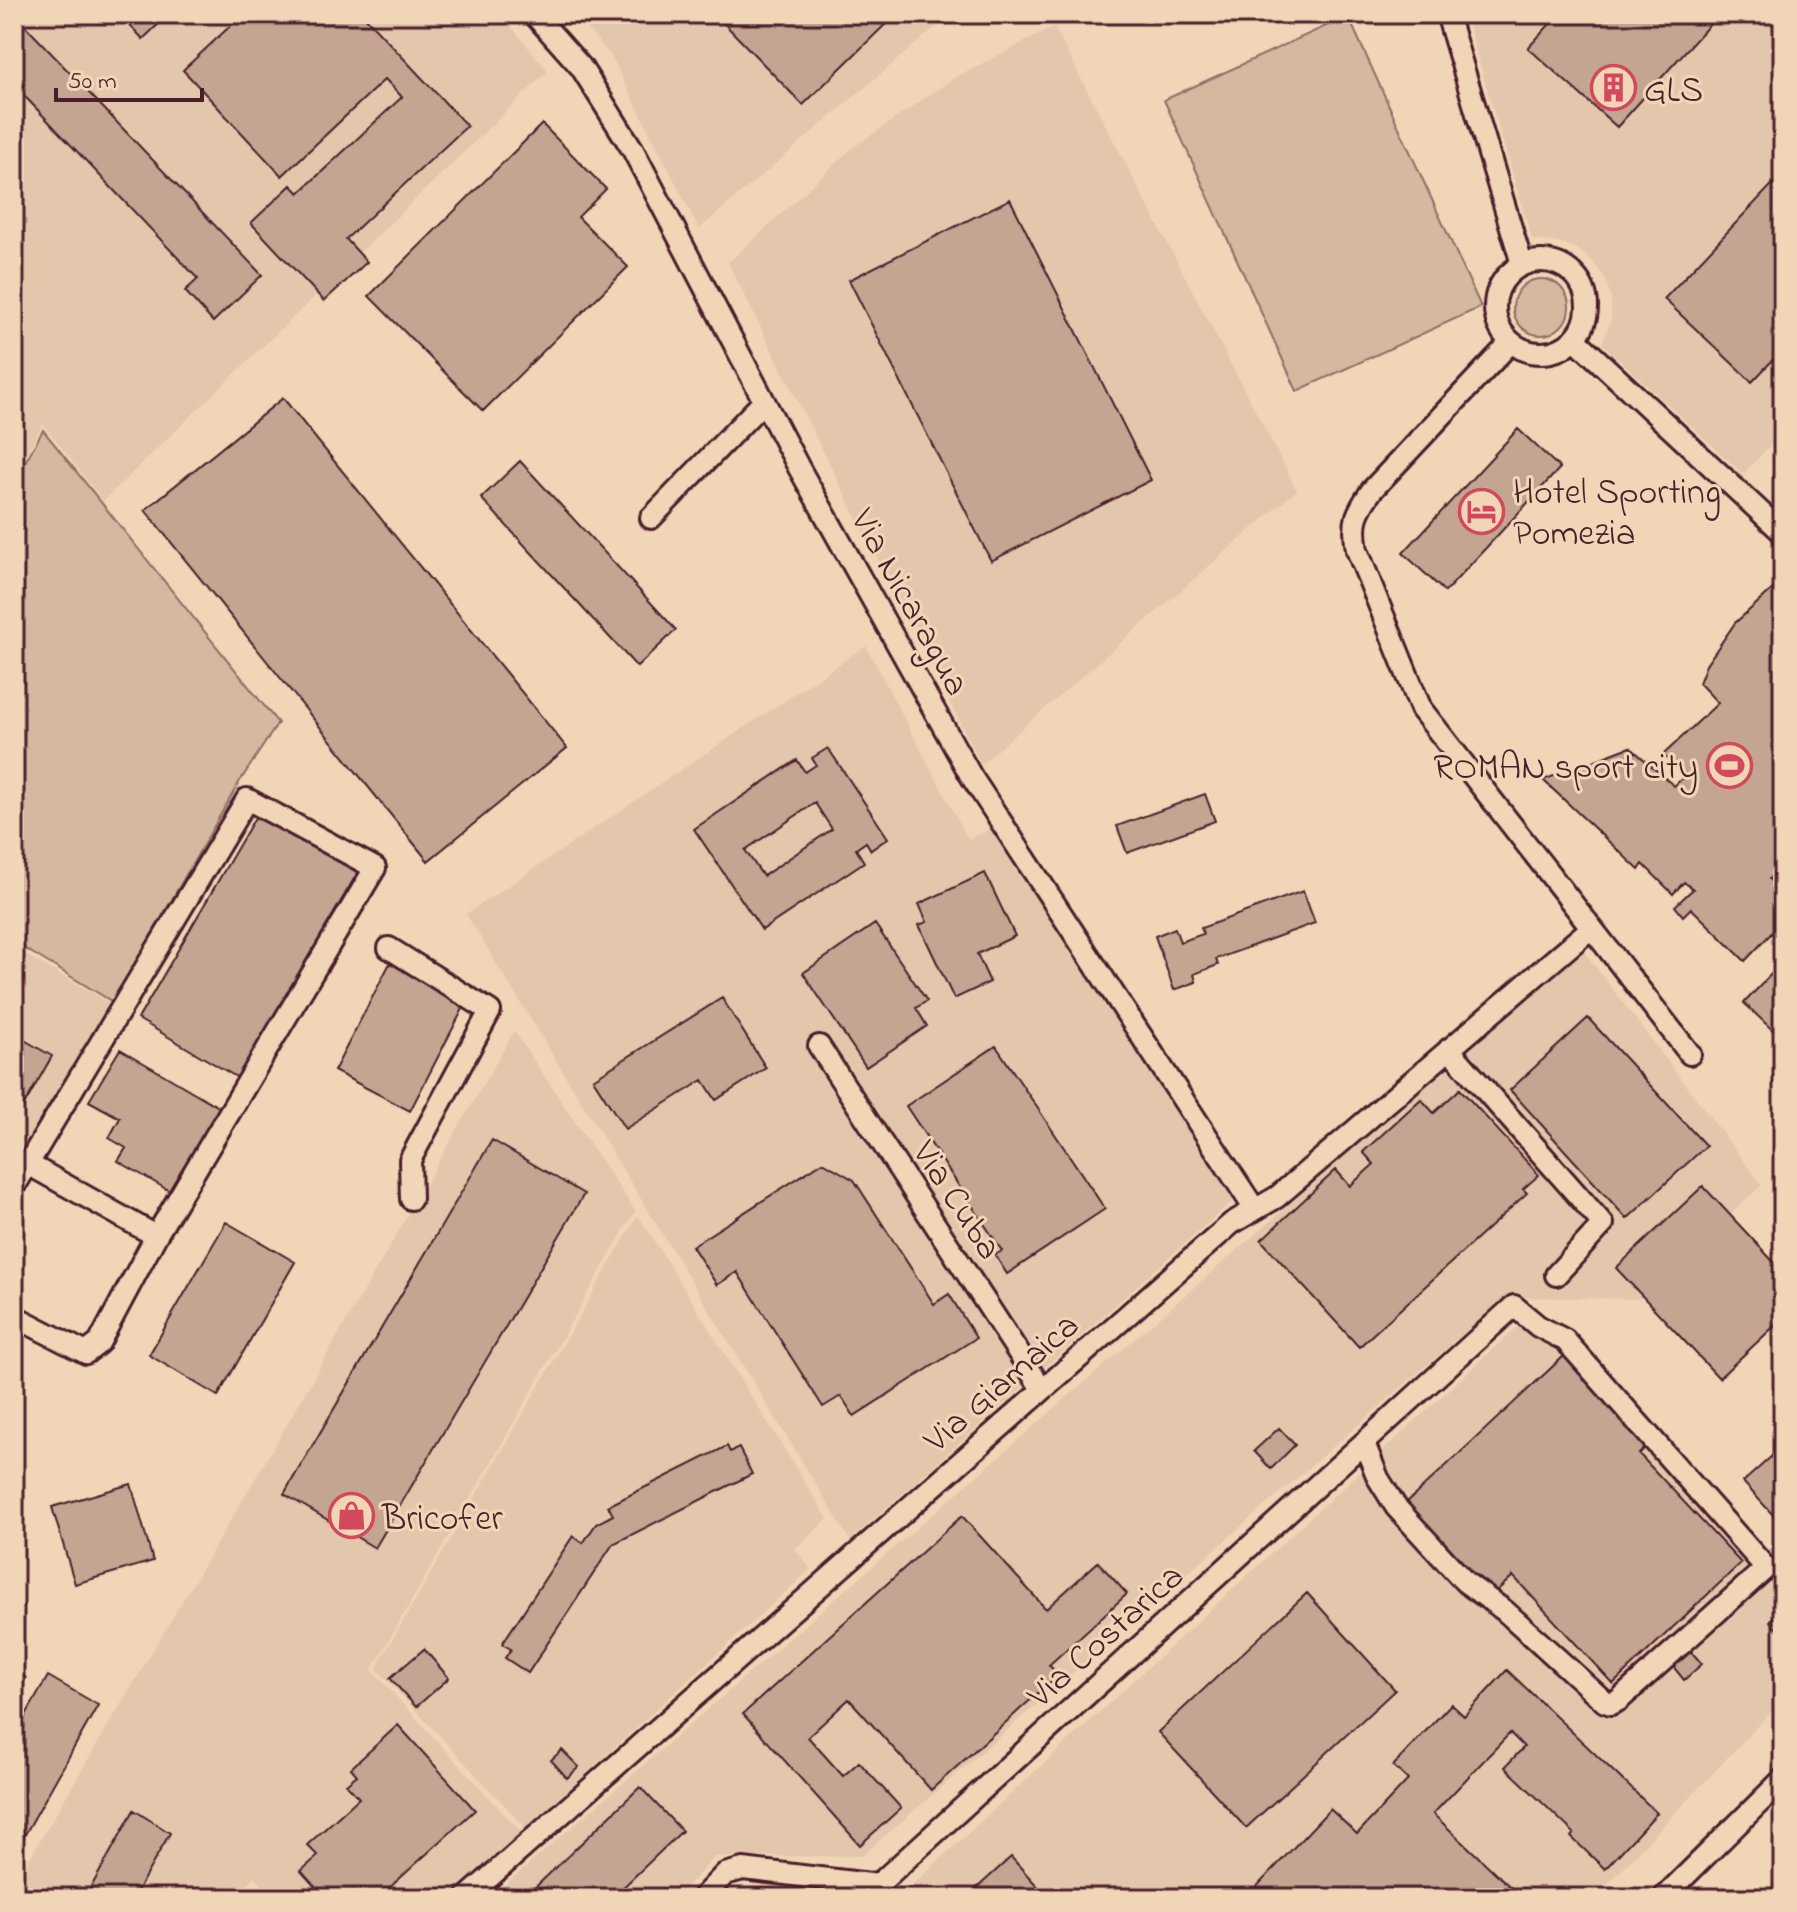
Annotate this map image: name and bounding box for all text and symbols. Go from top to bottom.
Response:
scale bar [56,52,202,102]
building icon: GLS [1589,64,1637,112]
text: 50 m [68,65,117,100]
place label: GLS [1644,66,1703,119]
place label: Hotel Sporting Pomezia [1513,468,1721,562]
hotel icon: Hotel Sporting Pomezia [1458,487,1506,535]
street label: Via Nicaragua [834,499,981,706]
sports icon: ROMAN sport city [1705,741,1753,789]
place label: ROMAN sport city [1433,743,1698,796]
street label: Via Cuba [896,1131,1013,1271]
street label: Via Giamaica [913,1302,1093,1468]
shop icon: Bricofer [327,1492,375,1540]
place label: Bricofer [381,1494,503,1547]
street label: Via Costarica [1016,1552,1197,1723]

